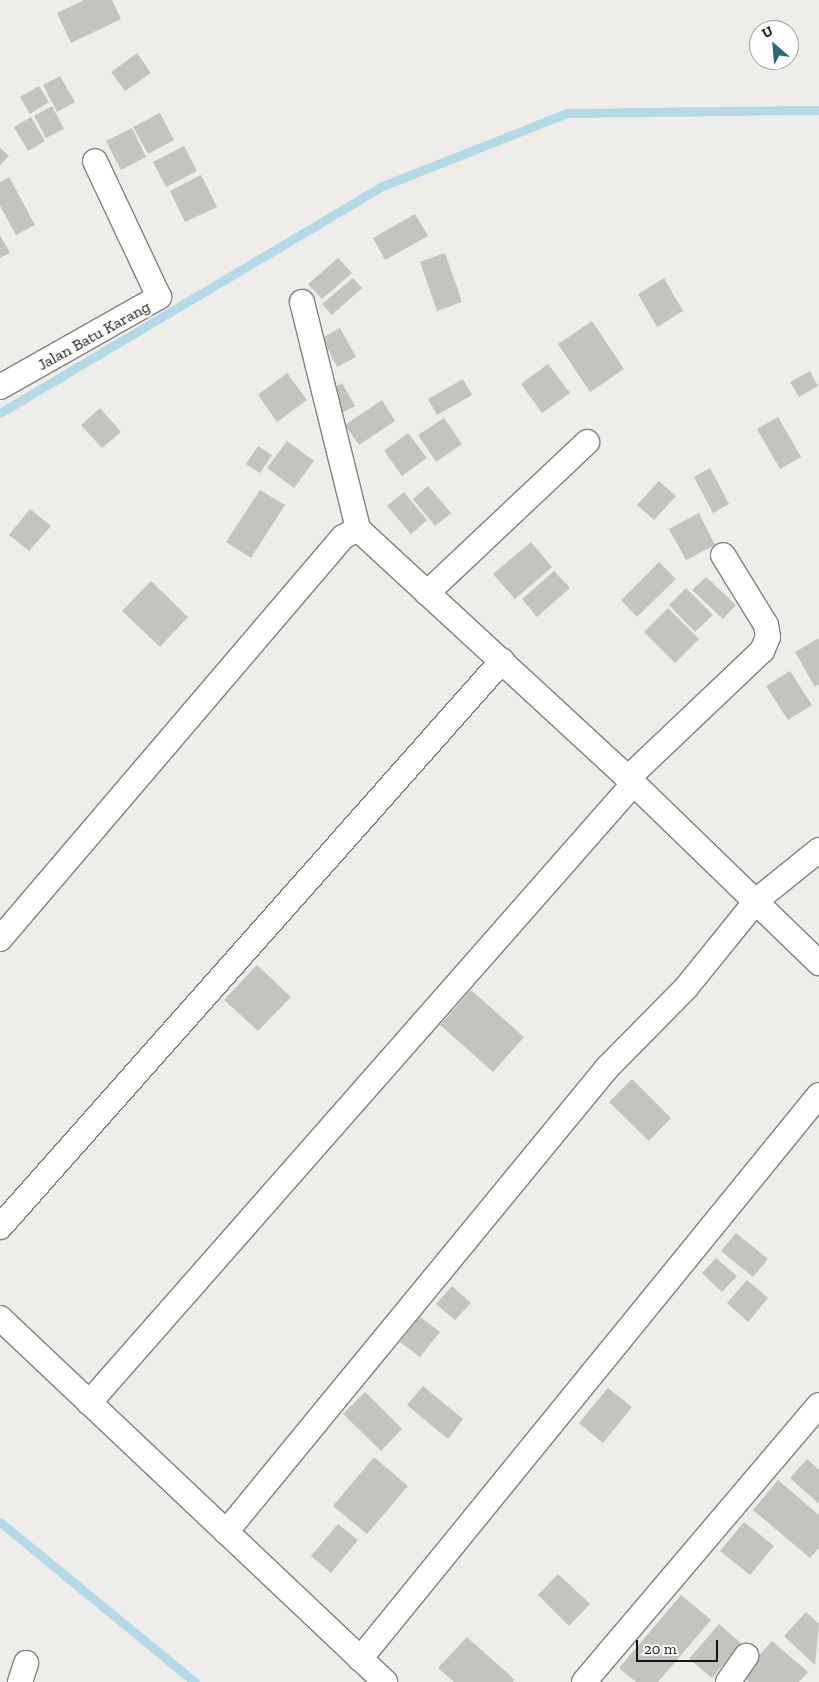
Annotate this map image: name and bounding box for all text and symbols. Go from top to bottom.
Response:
north arrow [749,20,799,70]
text: U [759,22,776,42]
street label: Jalan Batu Karang [34,297,154,375]
scale bar [639,1630,722,1662]
text: 20 m [644,1640,677,1658]

